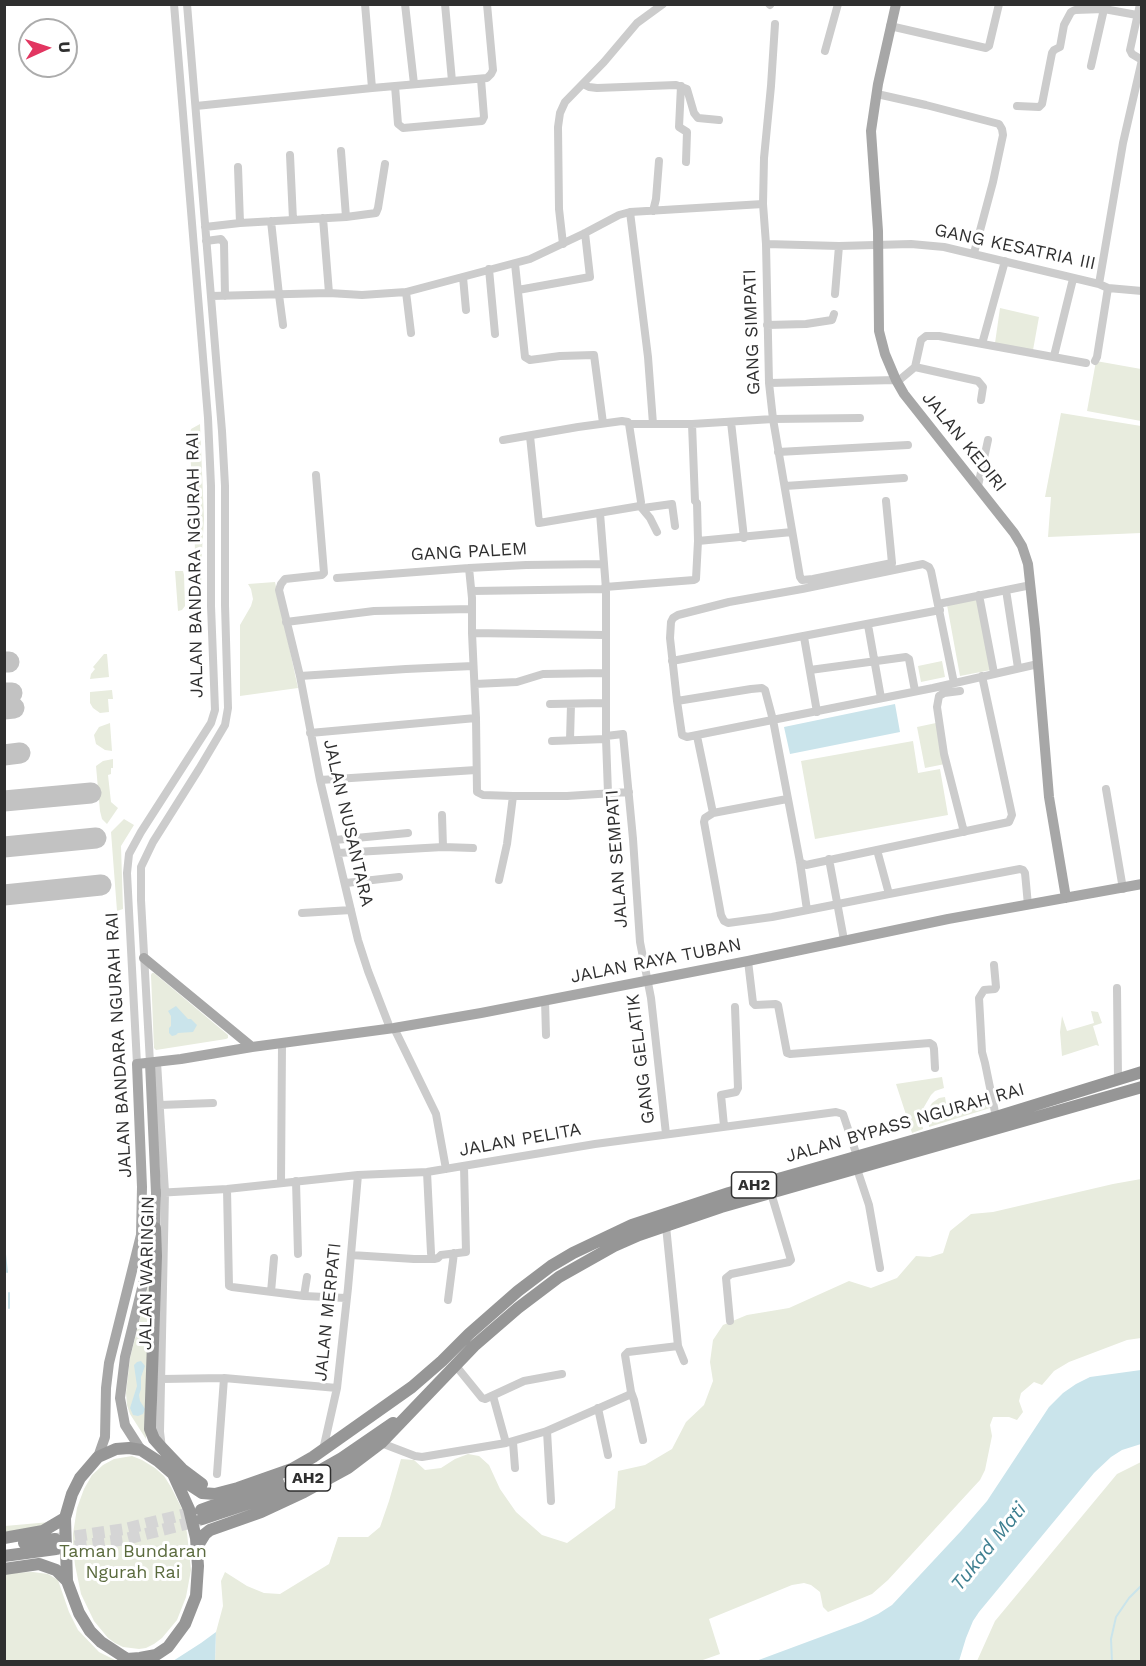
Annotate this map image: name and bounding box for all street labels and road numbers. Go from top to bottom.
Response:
street label: GANG KESATRIA III [932,219,1098,275]
street label: GANG SIMPATI [739,269,765,395]
street label: JALAN KEDIRI [917,388,1011,496]
street label: JALAN BANDARA NGURAH RAI [182,432,208,698]
street label: GANG PALEM [410,538,528,566]
street label: JALAN NUSANTARA [318,737,378,909]
street label: JALAN SEMPATI [601,789,633,929]
street label: JALAN BANDARA NGURAH RAI [101,912,137,1178]
street label: JALAN RAYA TUBAN [569,934,743,988]
street label: GANG GELATIK [622,993,660,1125]
street label: JALAN BYPASS NGURAH RAI [783,1079,1027,1167]
street label: JALAN PELITA [457,1119,583,1161]
road number: AH2 [732,1172,777,1198]
street label: JALAN WARINGIN [135,1196,159,1350]
street label: JALAN MERPATI [310,1242,346,1382]
road number: AH2 [286,1465,330,1491]

